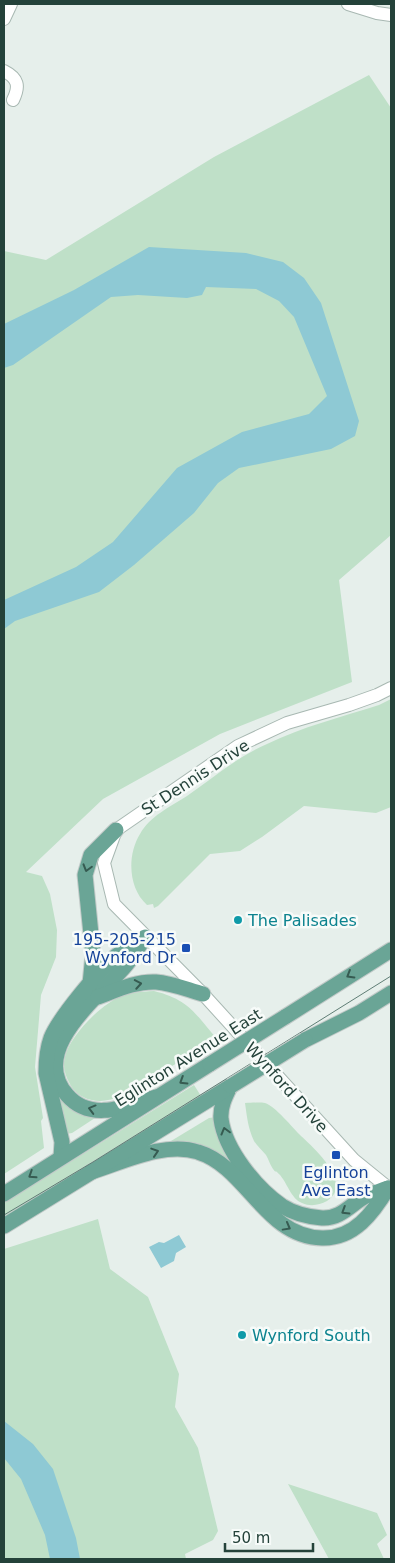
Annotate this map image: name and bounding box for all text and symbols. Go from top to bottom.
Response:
street label: St Dennis Drive [138,736,253,819]
one-way arrow [83,863,93,871]
place label: The Palisades [247,911,357,930]
marker: The Palisades [232,914,244,926]
place label: 195-205-215 Wynford Dr [73,930,176,967]
marker: 195-205-215 Wynford Dr [180,942,192,954]
one-way arrow [346,969,355,978]
one-way arrow [134,980,143,990]
street label: Eglinton Avenue East [111,1004,265,1110]
street label: Wynford Drive [241,1038,332,1136]
one-way arrow [179,1074,188,1084]
one-way arrow [88,1104,96,1115]
one-way arrow [220,1128,230,1136]
one-way arrow [150,1148,158,1158]
marker: Eglinton Ave East [330,1149,342,1161]
place label: Eglinton Ave East [302,1163,370,1200]
one-way arrow [29,1169,38,1179]
one-way arrow [341,1204,350,1214]
one-way arrow [282,1221,291,1231]
place label: Wynford South [252,1326,371,1345]
marker: Wynford South [236,1329,248,1341]
scale bar [225,1520,312,1552]
text: 50 m [232,1529,270,1547]

